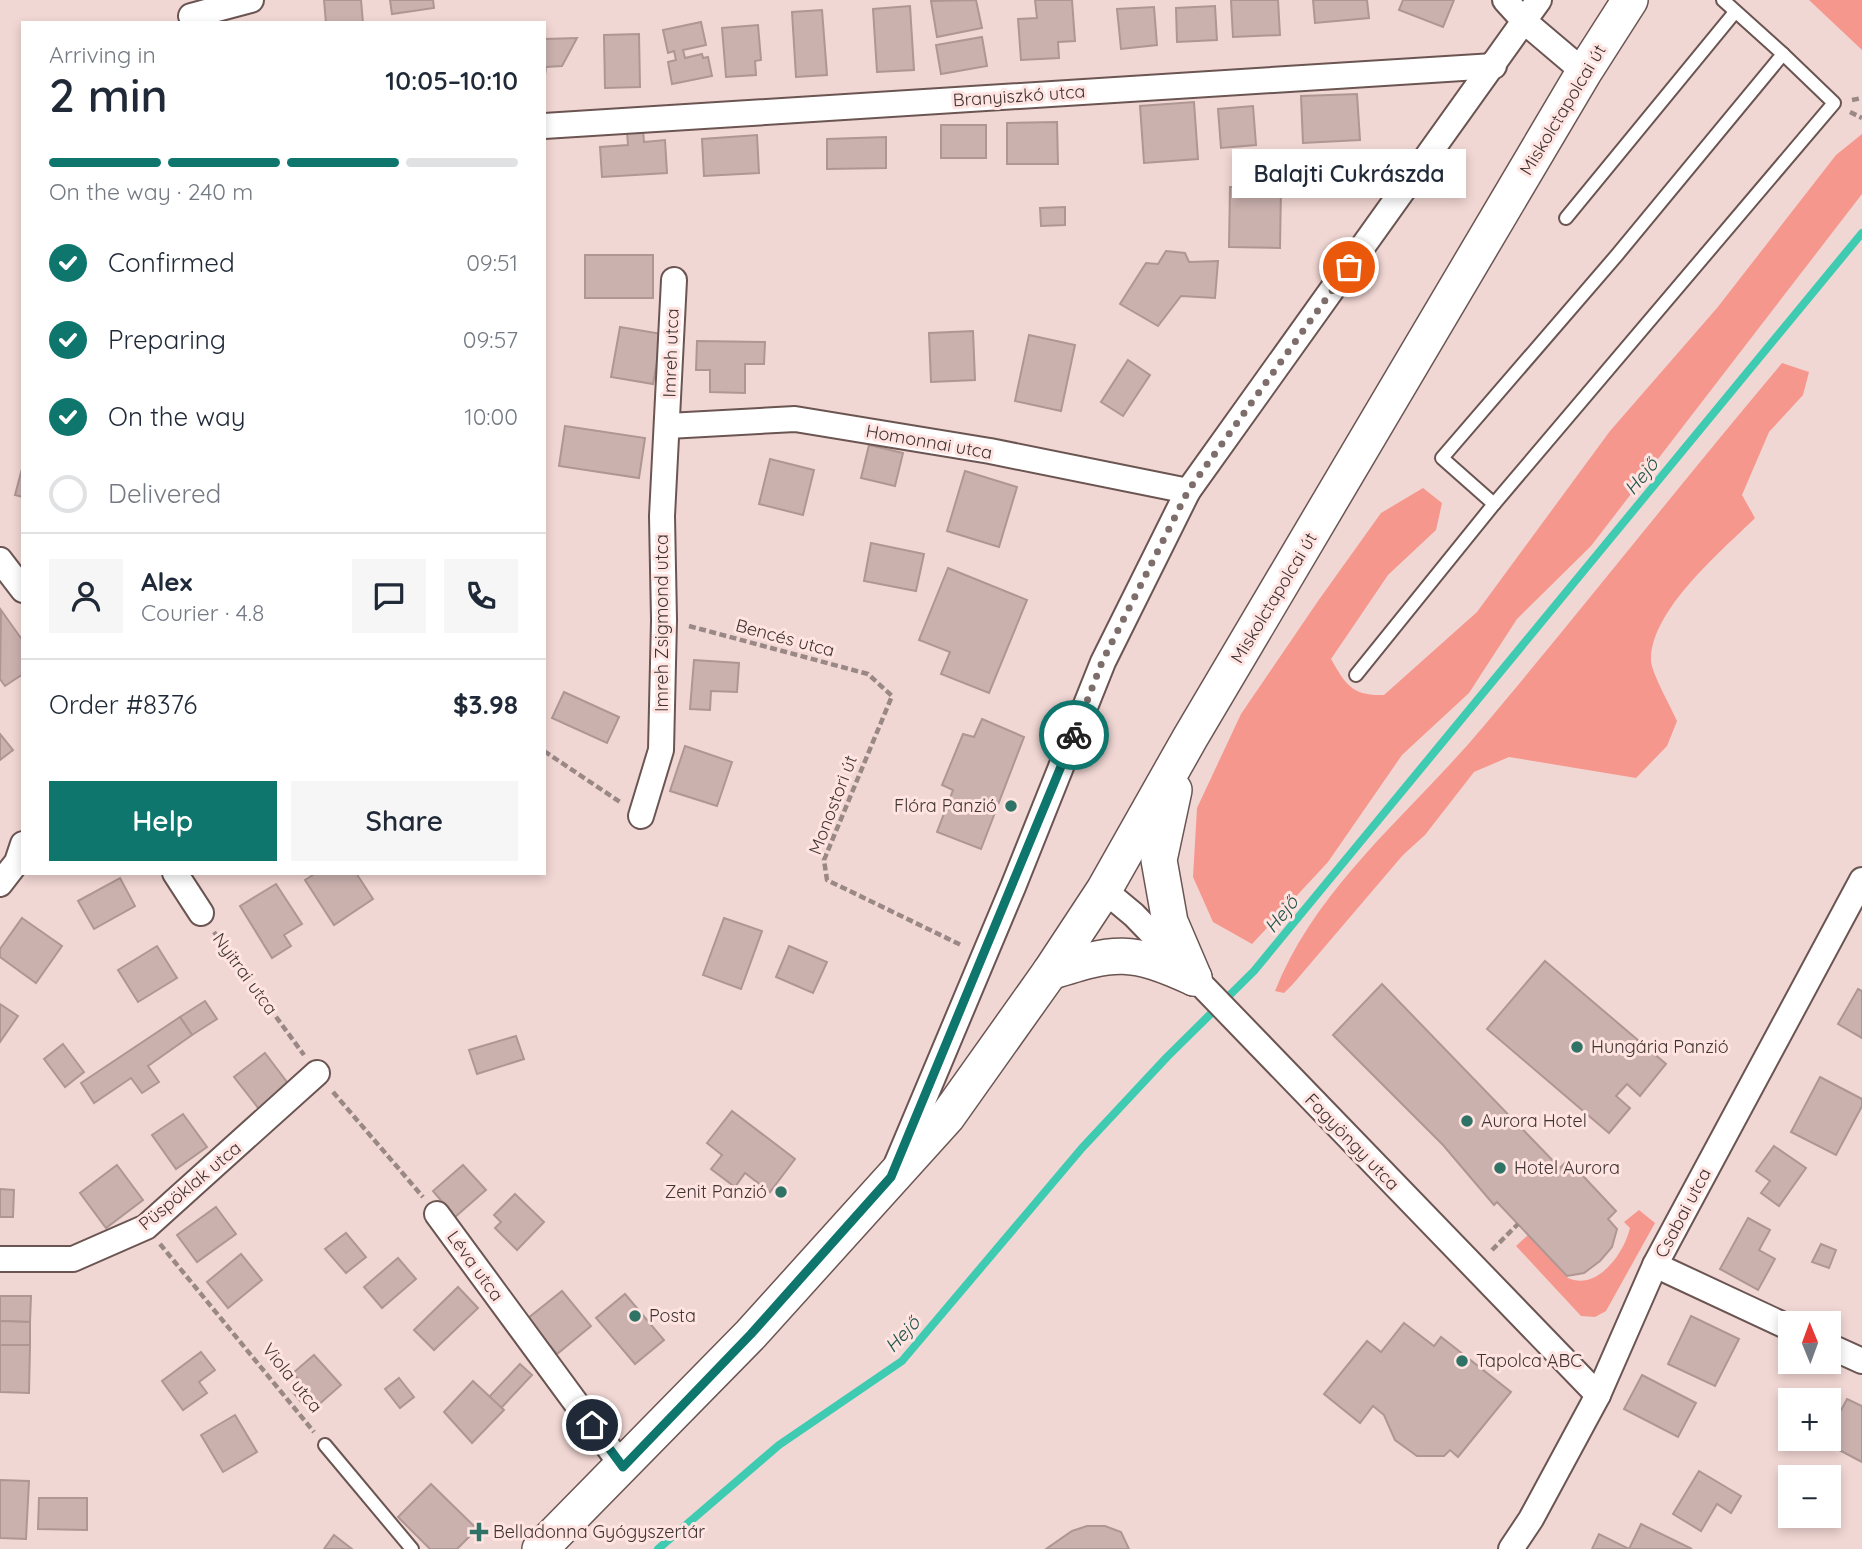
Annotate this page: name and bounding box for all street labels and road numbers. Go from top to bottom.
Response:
street label: Miskolctapolcai út [1514,40,1611,179]
street label: Branyiszkó utca [952,79,1086,112]
street label: Imreh utca [657,308,684,398]
street label: Homonnai utca [864,419,994,464]
street label: Miskolctapolcai út [1225,528,1322,667]
street label: Imreh Zsigmond utca [650,534,673,712]
street label: Bencés utca [733,613,837,662]
street label: Monostori út [803,752,862,858]
street label: Nyitrai utca [208,928,283,1019]
street label: Fagyöngy utca [1300,1088,1405,1195]
street label: Püspöklak utca [134,1136,246,1235]
street label: Csabai utca [1649,1164,1716,1262]
street label: Léva utca [442,1226,509,1305]
street label: Viola utca [257,1338,327,1417]

